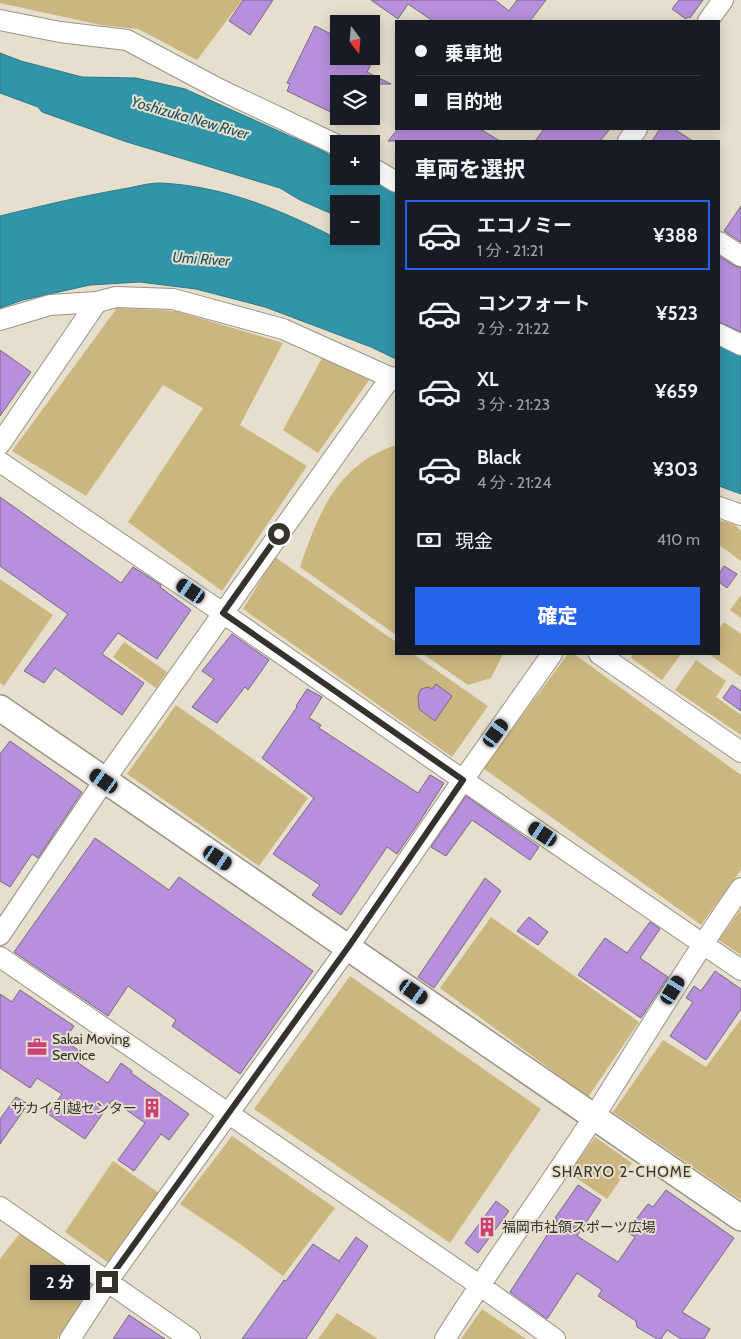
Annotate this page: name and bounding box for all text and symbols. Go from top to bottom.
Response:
north arrow [330,15,380,65]
map controls [330,15,380,245]
text: 乗車地 [445,42,502,65]
button: layers [330,75,380,125]
text: 目的地 [445,90,502,113]
water label: Yoshizuka New River [129,93,252,144]
button: + [330,135,380,185]
text: 車両を選択 [415,156,525,183]
button: − [330,195,380,245]
icon: car [417,213,462,258]
text: エコノミー [477,214,572,237]
text: ¥388 [653,224,698,247]
text: 1 分 · 21:21 [477,241,543,260]
water label: Umi River [172,248,232,270]
icon: car [417,291,462,336]
text: コンフォート [477,292,590,315]
text: ¥523 [656,302,698,325]
text: 2 分 · 21:22 [477,319,550,338]
text: XL [477,368,498,391]
icon: car [417,369,462,414]
text: ¥659 [655,380,698,403]
text: 3 分 · 21:23 [477,395,550,414]
text: Black [477,446,521,469]
icon: car [417,447,462,492]
text: ¥303 [653,458,698,481]
text: 4 分 · 21:24 [477,473,551,492]
route start [268,523,290,545]
icon: cash [415,526,443,554]
text: 現金 [455,530,493,553]
text: 410 m [657,530,700,549]
car [174,576,207,606]
button: 確定 [415,587,700,645]
car [481,716,510,750]
car [87,766,120,796]
car [526,819,559,849]
car [201,843,234,873]
car [658,973,687,1007]
car [397,977,430,1007]
place label: Sakai Moving Service [52,1030,130,1064]
office icon: Sakai Moving Service [26,1036,48,1058]
building icon: サカイ引越センター [141,1097,163,1119]
place label: サカイ引越センター [11,1099,137,1117]
district label: SHARYO 2-CHOME [552,1163,692,1181]
building icon: 福岡市社領スポーツ広場 [476,1216,498,1238]
place label: 福岡市社領スポーツ広場 [502,1218,656,1236]
callout: 2 分 [29,1264,90,1300]
route end [96,1271,118,1293]
text: 2 分 [46,1273,74,1292]

